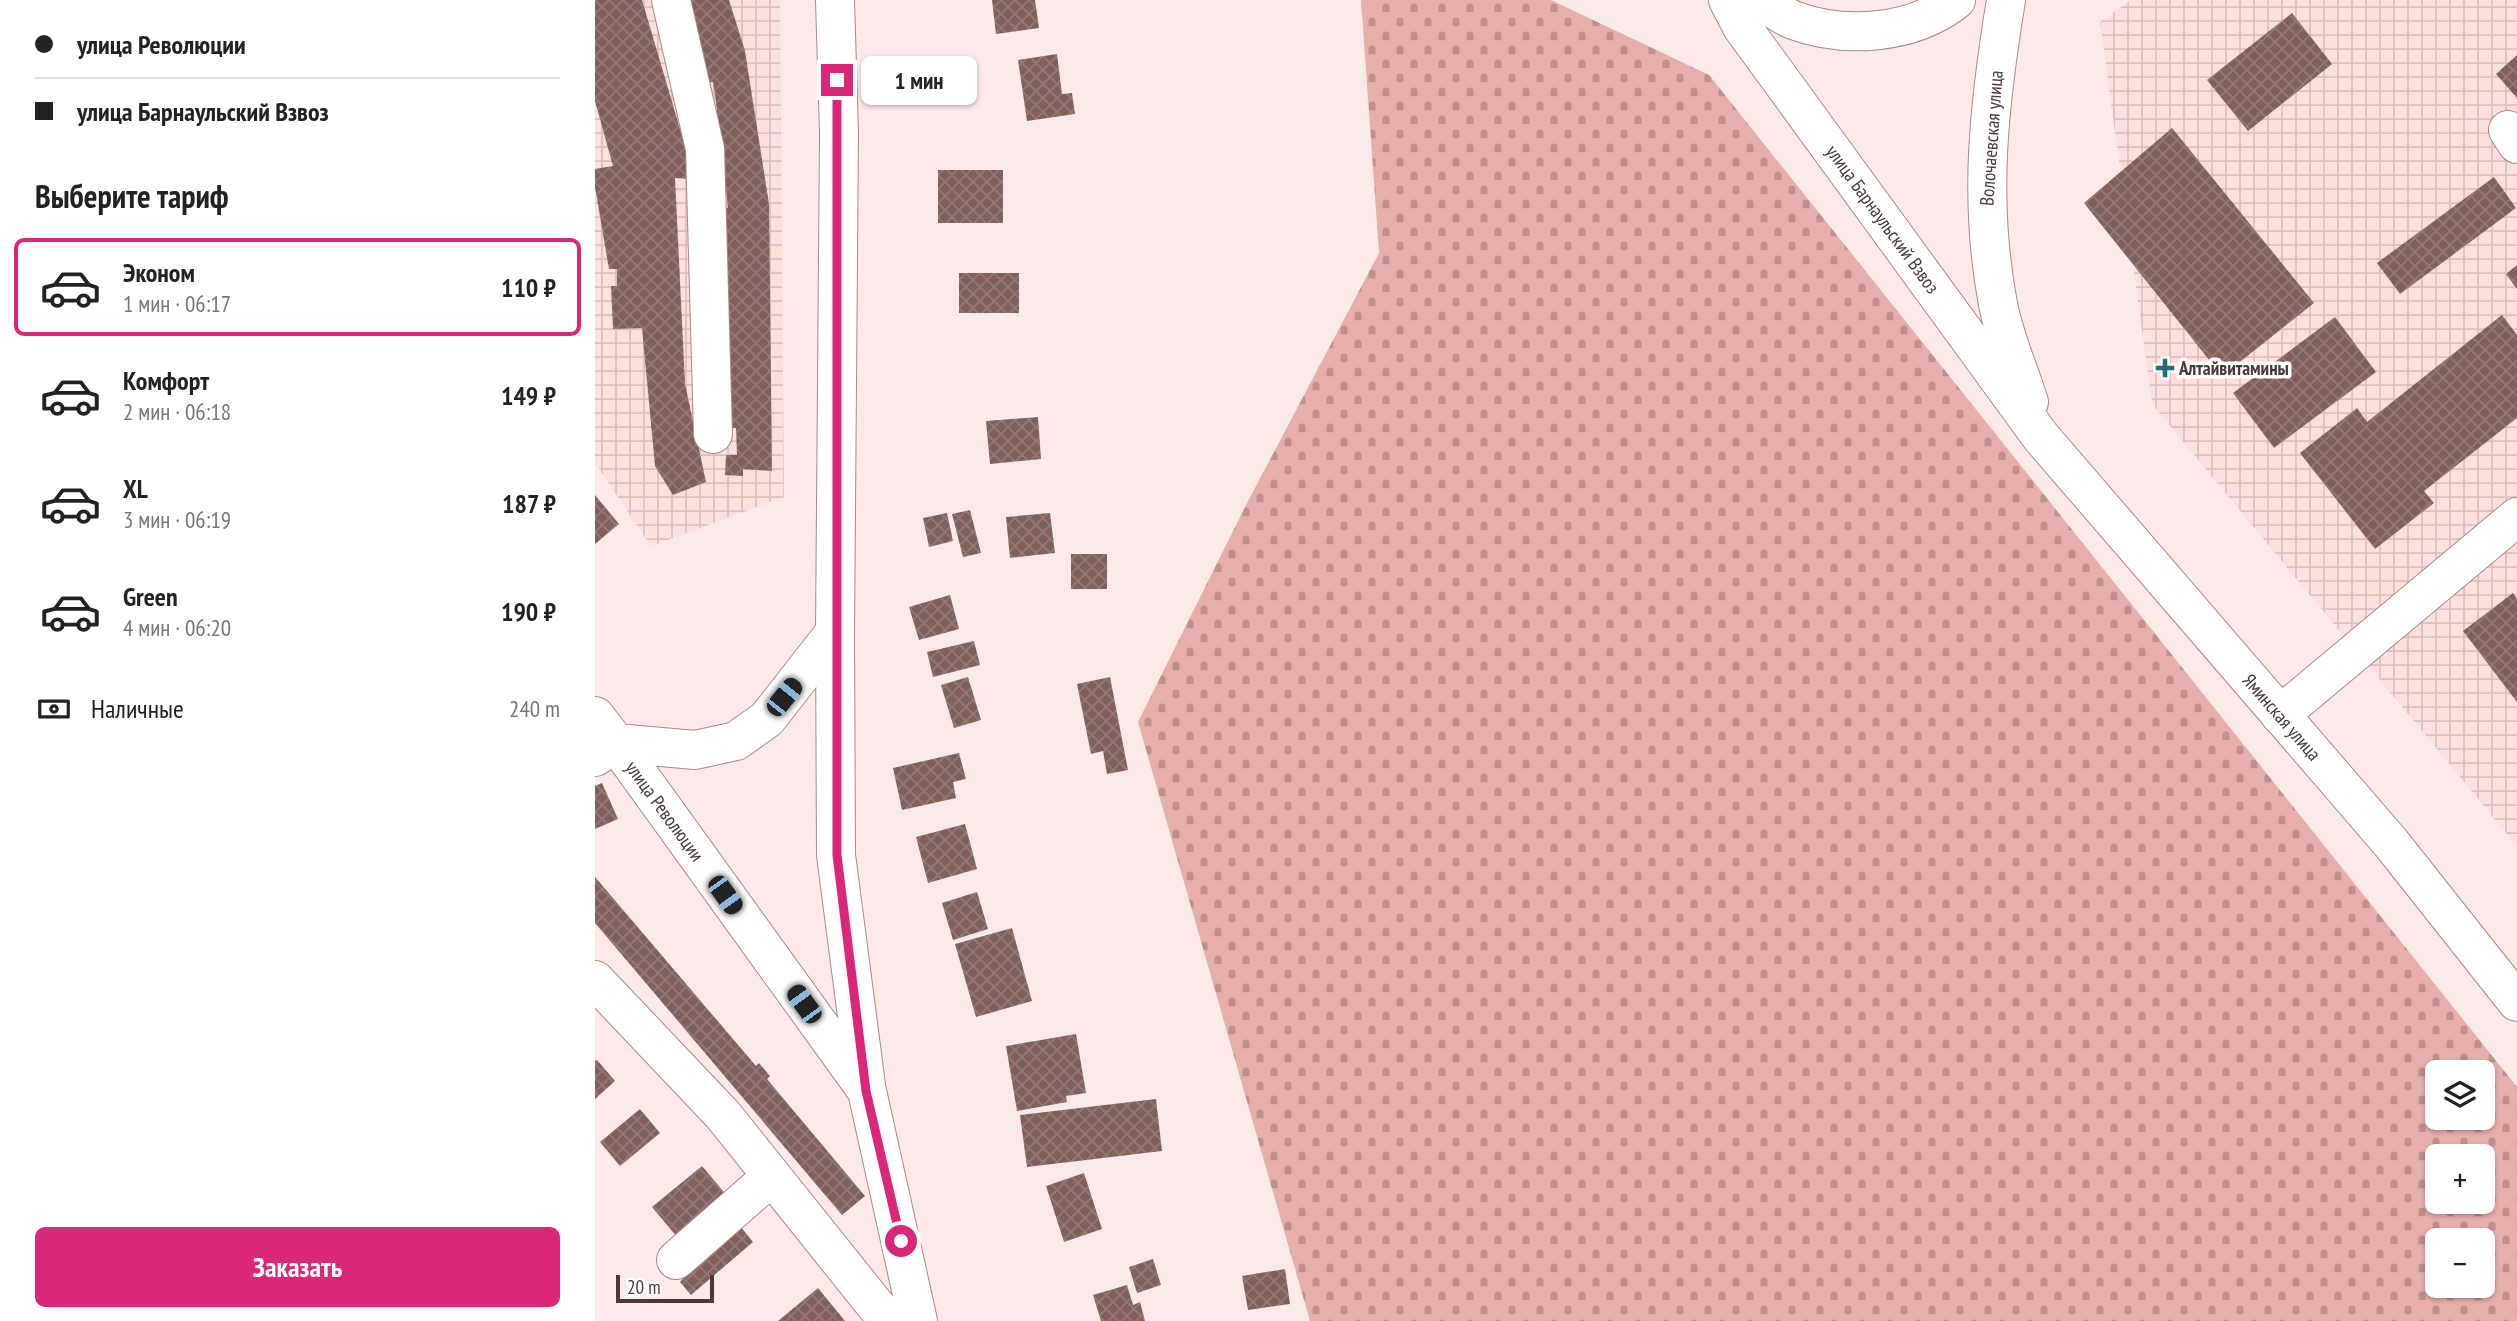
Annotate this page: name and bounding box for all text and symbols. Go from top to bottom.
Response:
text: улица Революции [77,28,246,61]
callout: 1 мин [861,56,977,104]
route end [821,64,853,96]
text: 1 мин [894,66,944,95]
street label: Волочаевская улица [1974,69,2008,207]
text: улица Барнаульский Взвоз [77,95,329,128]
street label: улица Барнаульский Взвоз [1821,140,1945,298]
text: Выберите тариф [35,175,229,217]
icon: car [39,256,102,319]
text: Эконом [123,256,195,289]
text: 110 ₽ [501,271,556,304]
text: 1 мин · 06:17 [123,289,231,318]
place label: Алтайвитамины [2178,356,2289,380]
marker: Алтайвитамины [2157,360,2173,376]
icon: car [39,364,102,427]
text: Комфорт [123,364,209,397]
text: 149 ₽ [501,379,556,412]
text: 2 мин · 06:18 [123,397,231,426]
icon: car [39,472,102,535]
text: XL [123,472,148,505]
text: 187 ₽ [502,487,556,520]
text: 3 мин · 06:19 [123,505,231,534]
icon: car [39,580,102,643]
text: Green [123,580,178,613]
text: 190 ₽ [501,595,556,628]
text: 4 мин · 06:20 [123,613,231,642]
street label: Яминская улица [2238,669,2326,765]
car [763,674,806,720]
icon: cash [35,690,73,728]
text: Наличные [91,692,184,725]
text: 240 m [509,694,560,723]
street label: улица Революции [620,756,710,866]
car [705,872,746,918]
car [784,981,825,1027]
map controls [2425,1060,2495,1298]
button: layers [2425,1060,2495,1130]
button: + [2425,1144,2495,1214]
route start [885,1225,917,1257]
button: Заказать [35,1227,560,1307]
button: − [2425,1228,2495,1298]
scale bar [616,1272,714,1304]
text: 20 m [627,1275,661,1299]

